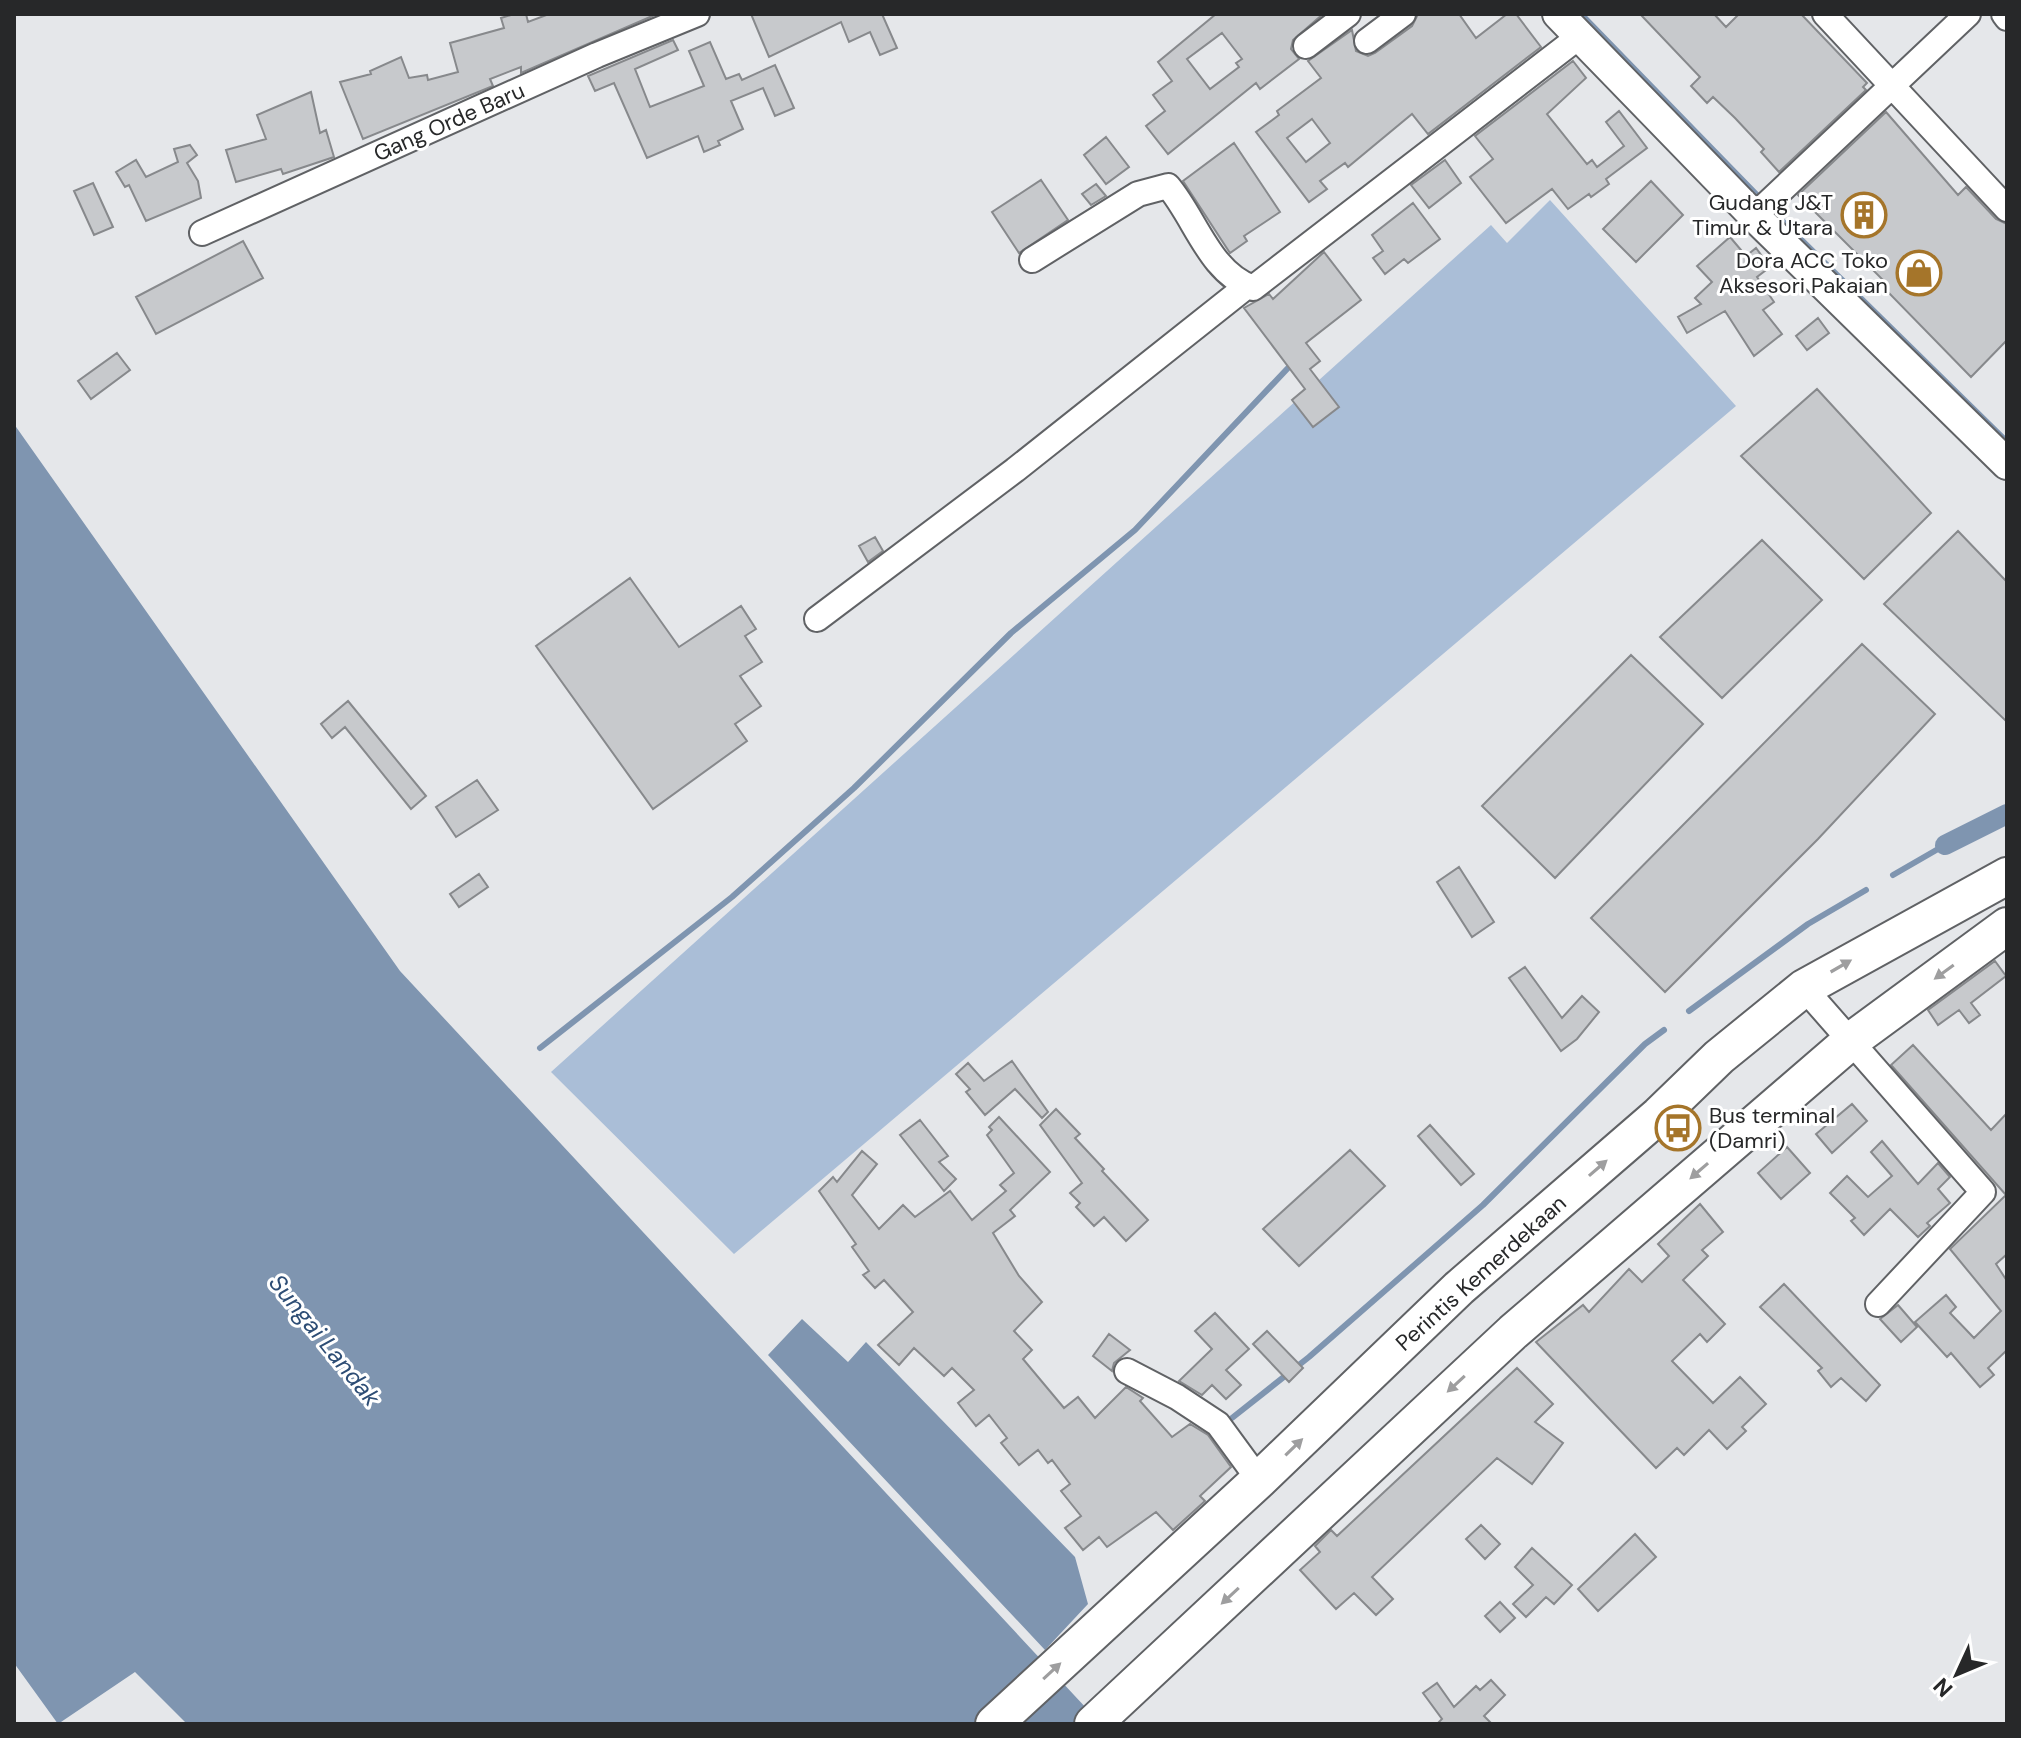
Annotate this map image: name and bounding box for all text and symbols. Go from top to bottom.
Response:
street label: Gang Orde Baru [369,76,529,168]
place label: Gudang J&T Timur & Utara [1692,188,1833,242]
building icon: Gudang J&T Timur & Utara [1840,191,1888,239]
place label: Dora ACC Toko Aksesori Pakaian [1719,246,1888,300]
shop icon: Dora ACC Toko Aksesori Pakaian [1895,249,1943,297]
one-way arrow [1829,959,1852,973]
one-way arrow [1934,963,1954,979]
place label: Bus terminal (Damri) [1709,1101,1835,1155]
bus stop icon: Bus terminal (Damri) [1654,1104,1702,1152]
one-way arrow [1588,1160,1608,1177]
one-way arrow [1690,1162,1710,1179]
street label: Perintis Kemerdekaan [1390,1189,1572,1357]
water label: Sungai Landak [262,1268,388,1413]
one-way arrow [1446,1375,1465,1393]
one-way arrow [1284,1438,1303,1456]
one-way arrow [1221,1586,1240,1604]
north arrow [1917,1634,1997,1714]
one-way arrow [1042,1663,1061,1681]
text: N [1927,1672,1959,1703]

